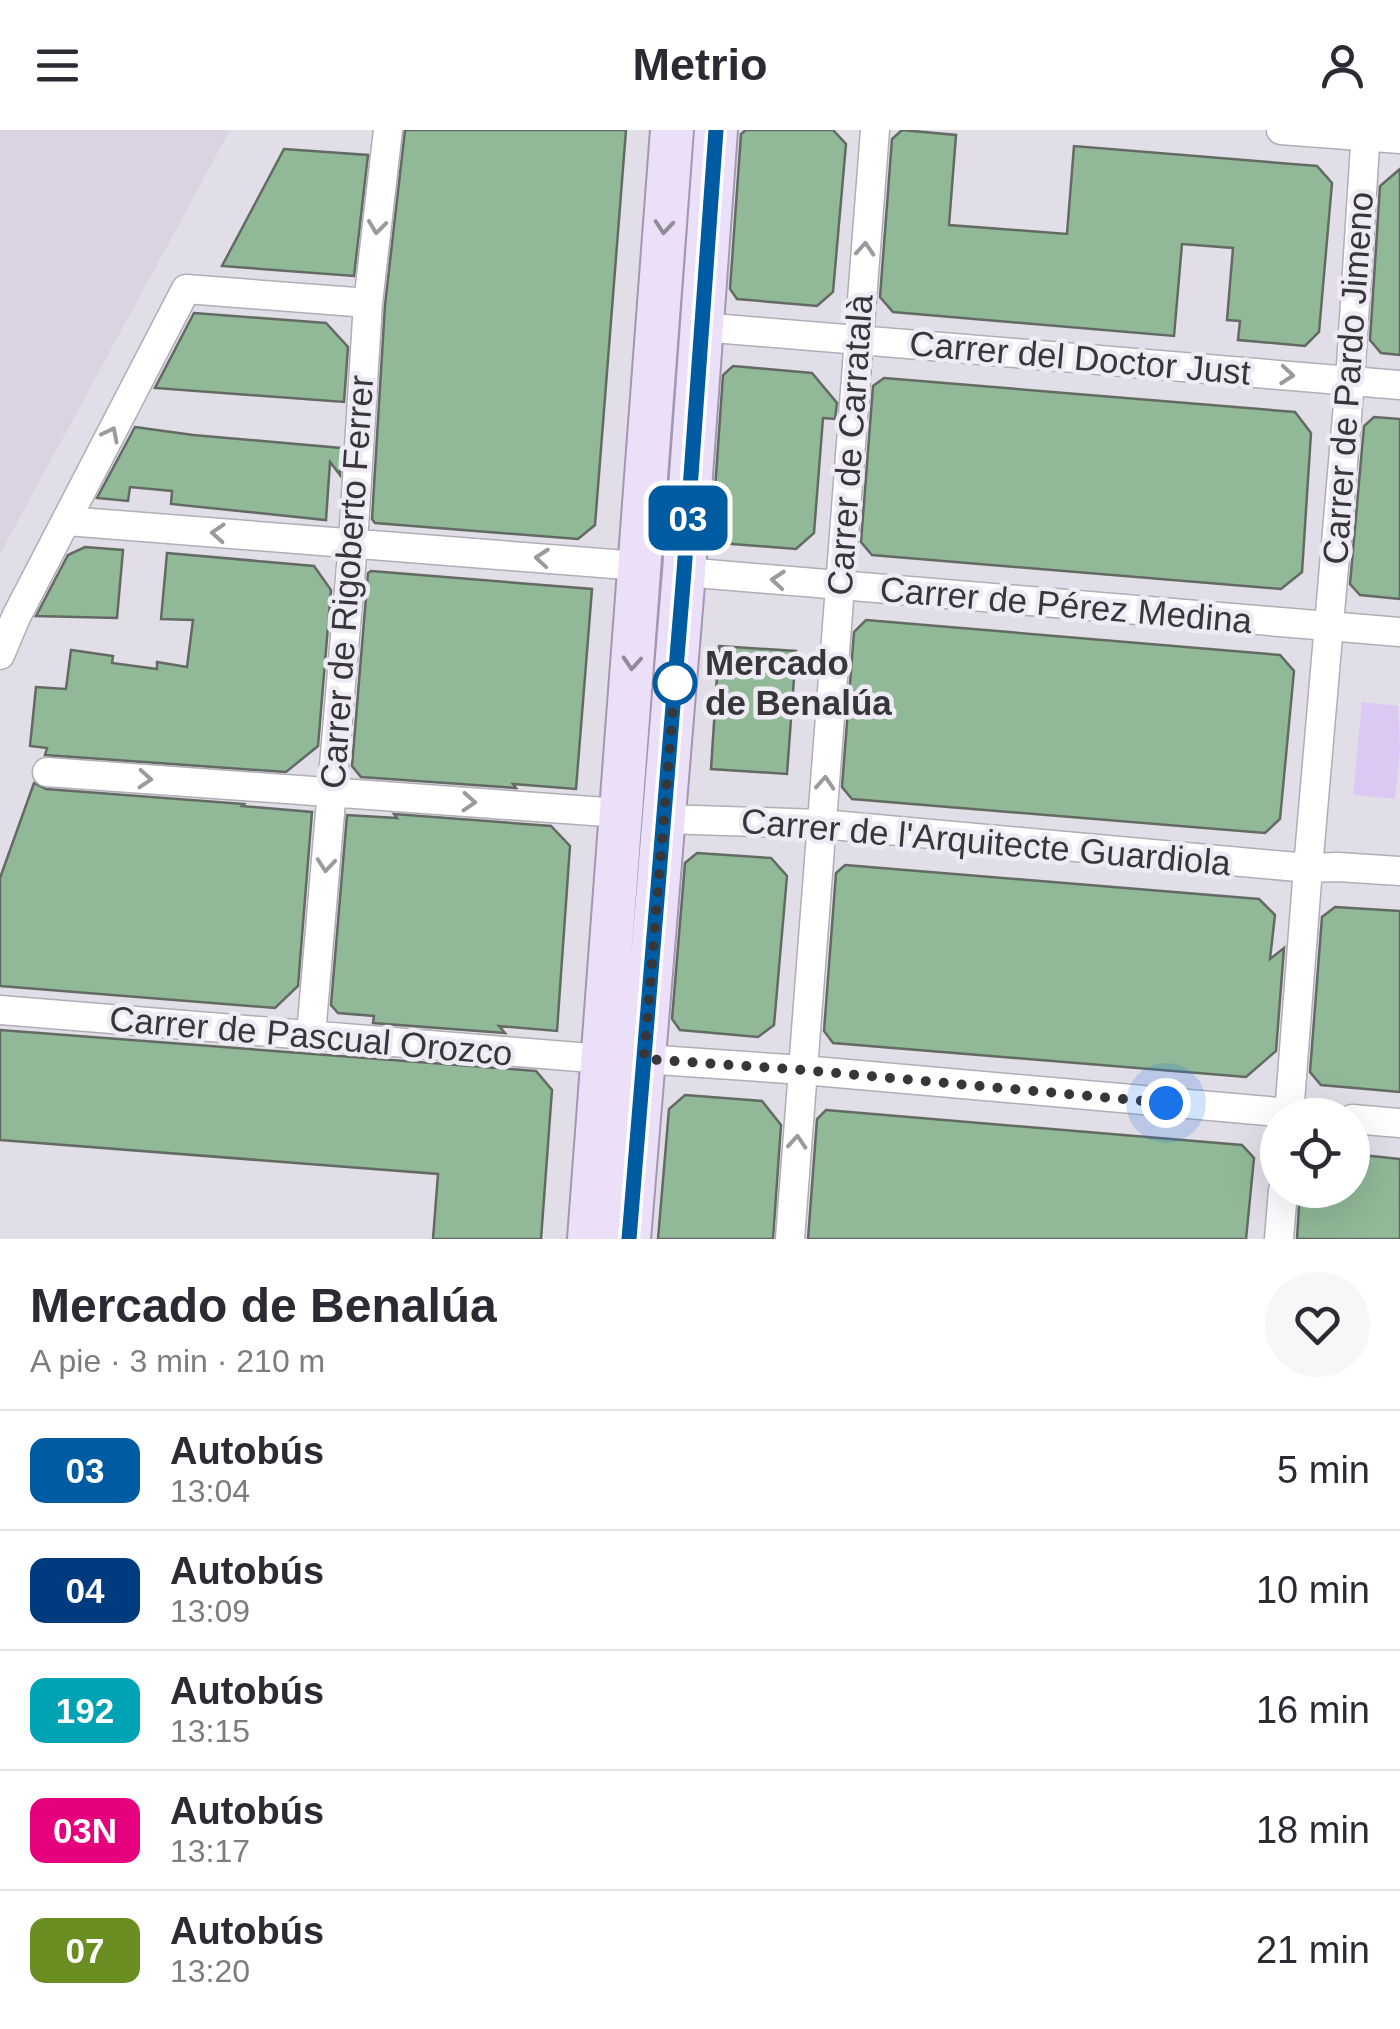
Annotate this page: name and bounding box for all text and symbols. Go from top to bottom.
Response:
icon: menu [30,38,85,93]
icon: person [1315,38,1370,93]
text: Metrio [633,39,768,90]
street label: Carrer de Pardo Jimeno [1315,190,1380,566]
one-way arrow [367,219,388,235]
one-way arrow [654,220,676,236]
one-way arrow [854,241,876,257]
street label: Carrer de Carratalà [820,293,880,597]
street label: Carrer del Doctor Just [908,323,1253,392]
one-way arrow [1279,364,1295,386]
street label: Carrer de Rigoberto Ferrer [313,374,380,790]
one-way arrow [99,427,118,445]
line badge: 03 [643,486,733,550]
text: 03 [669,499,707,538]
one-way arrow [209,523,225,544]
one-way arrow [533,548,549,570]
street label: Carrer de Pérez Medina [878,569,1254,640]
one-way arrow [770,570,786,592]
place label: Mercado de Benalúa [705,643,892,722]
one-way arrow [621,656,643,672]
marker: Mercado de Benalúa [654,662,696,704]
one-way arrow [137,768,153,789]
one-way arrow [813,774,835,790]
one-way arrow [461,791,477,812]
street label: Carrer de l'Arquitecte Guardiola [740,801,1233,882]
one-way arrow [315,857,337,873]
street label: Carrer de Pascual Orozco [108,998,514,1073]
your location [1141,1078,1191,1128]
map controls [1260,1098,1370,1208]
button: locate [1260,1098,1370,1208]
one-way arrow [786,1133,808,1149]
button: heart [1265,1272,1370,1377]
text: Mercado de Benalúa [30,1279,497,1332]
text: A pie · 3 min · 210 m [30,1343,325,1379]
text: Autobús [170,1430,324,1472]
text: 5 min [1277,1449,1370,1491]
text: 03 [66,1451,104,1490]
text: 13:04 [170,1473,250,1509]
text: Autobús [170,1550,324,1592]
text: 10 min [1256,1569,1370,1611]
text: 04 [66,1571,104,1610]
text: 13:09 [170,1593,250,1629]
text: Autobús [170,1670,324,1712]
text: 16 min [1256,1689,1370,1731]
text: 192 [56,1691,114,1730]
text: 13:15 [170,1713,250,1749]
text: Autobús [170,1790,324,1832]
text: 18 min [1256,1809,1370,1851]
text: 03N [53,1811,117,1850]
text: 13:17 [170,1833,250,1869]
text: Autobús [170,1910,324,1952]
text: 21 min [1256,1929,1370,1971]
text: 07 [66,1931,104,1970]
text: 13:20 [170,1953,250,1989]

